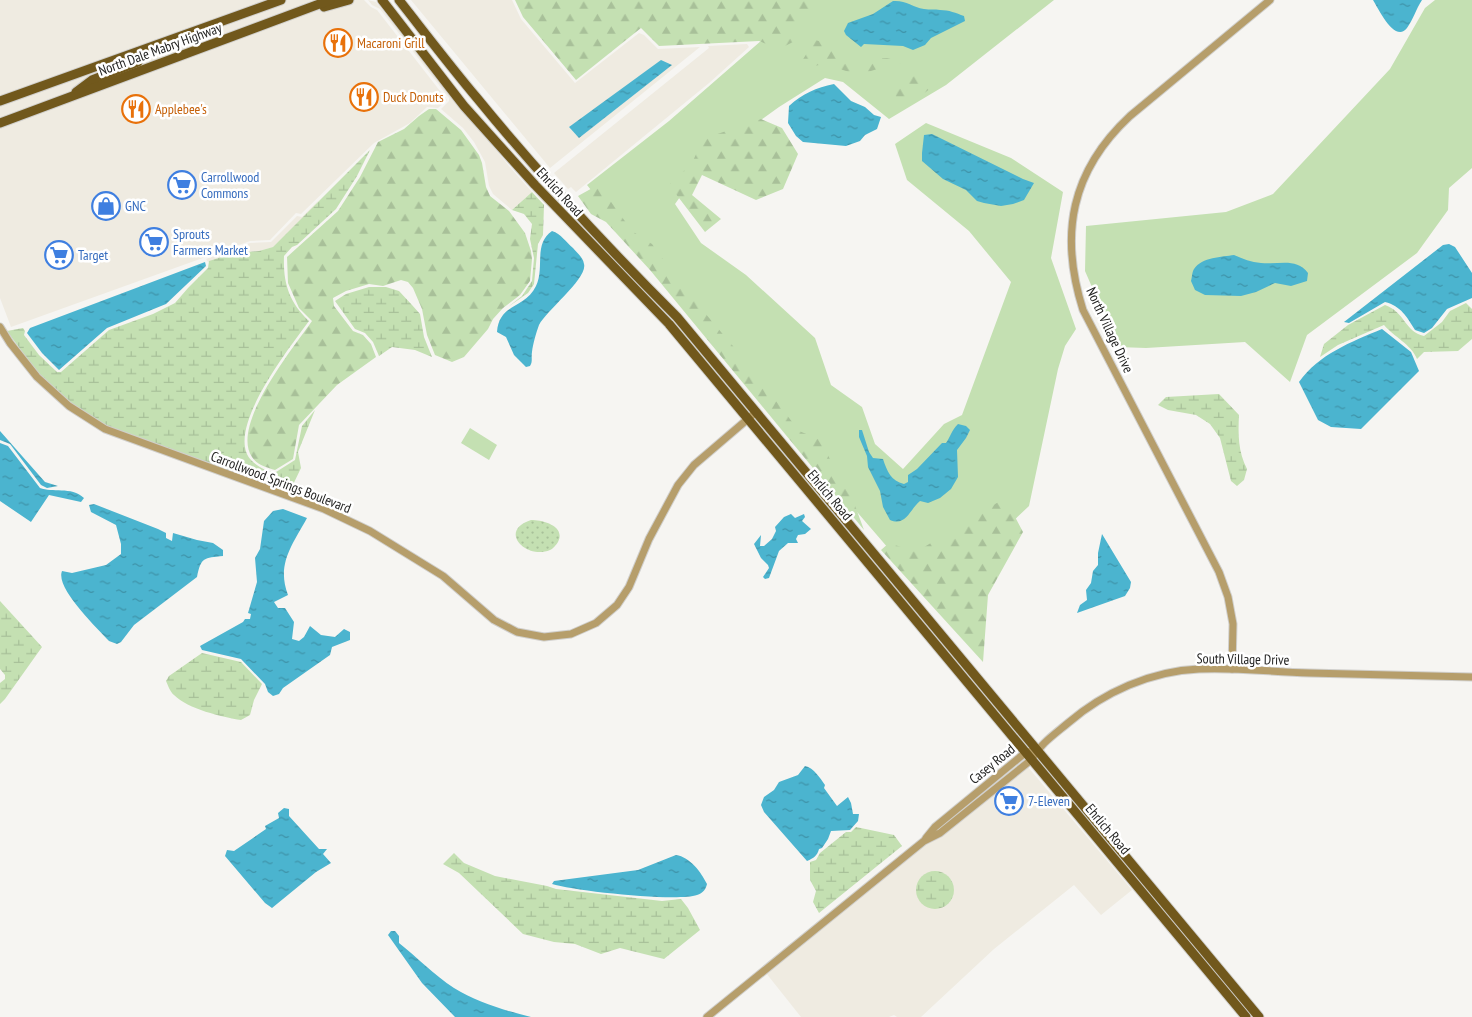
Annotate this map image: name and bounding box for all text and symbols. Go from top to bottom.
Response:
street label: North Dale Mabry Highway [96,18,225,80]
restaurant icon: Macaroni Grill [323,28,353,58]
place label: Macaroni Grill [357,34,425,52]
restaurant icon: Duck Donuts [349,82,379,112]
place label: Duck Donuts [383,88,444,106]
restaurant icon: Applebee's [121,94,151,124]
place label: Applebee's [155,100,207,118]
street label: Ehrlich Road [533,164,587,220]
place label: Carrollwood Commons [201,168,259,202]
supermarket icon: Carrollwood Commons [167,170,197,200]
shop icon: GNC [91,191,121,221]
place label: GNC [125,197,146,215]
place label: Sprouts Farmers Market [173,225,248,259]
supermarket icon: Sprouts Farmers Market [139,227,169,257]
supermarket icon: Target [44,240,74,270]
place label: Target [78,246,108,264]
street label: North Village Drive [1082,284,1138,376]
street label: Carrollwood Springs Boulevard [208,447,354,517]
street label: Ehrlich Road [804,466,856,524]
street label: South Village Drive [1197,649,1290,669]
street label: Casey Road [965,740,1019,788]
supermarket icon: 7-Eleven [994,786,1024,816]
place label: 7-Eleven [1028,792,1070,810]
street label: Ehrlich Road [1082,800,1134,858]

